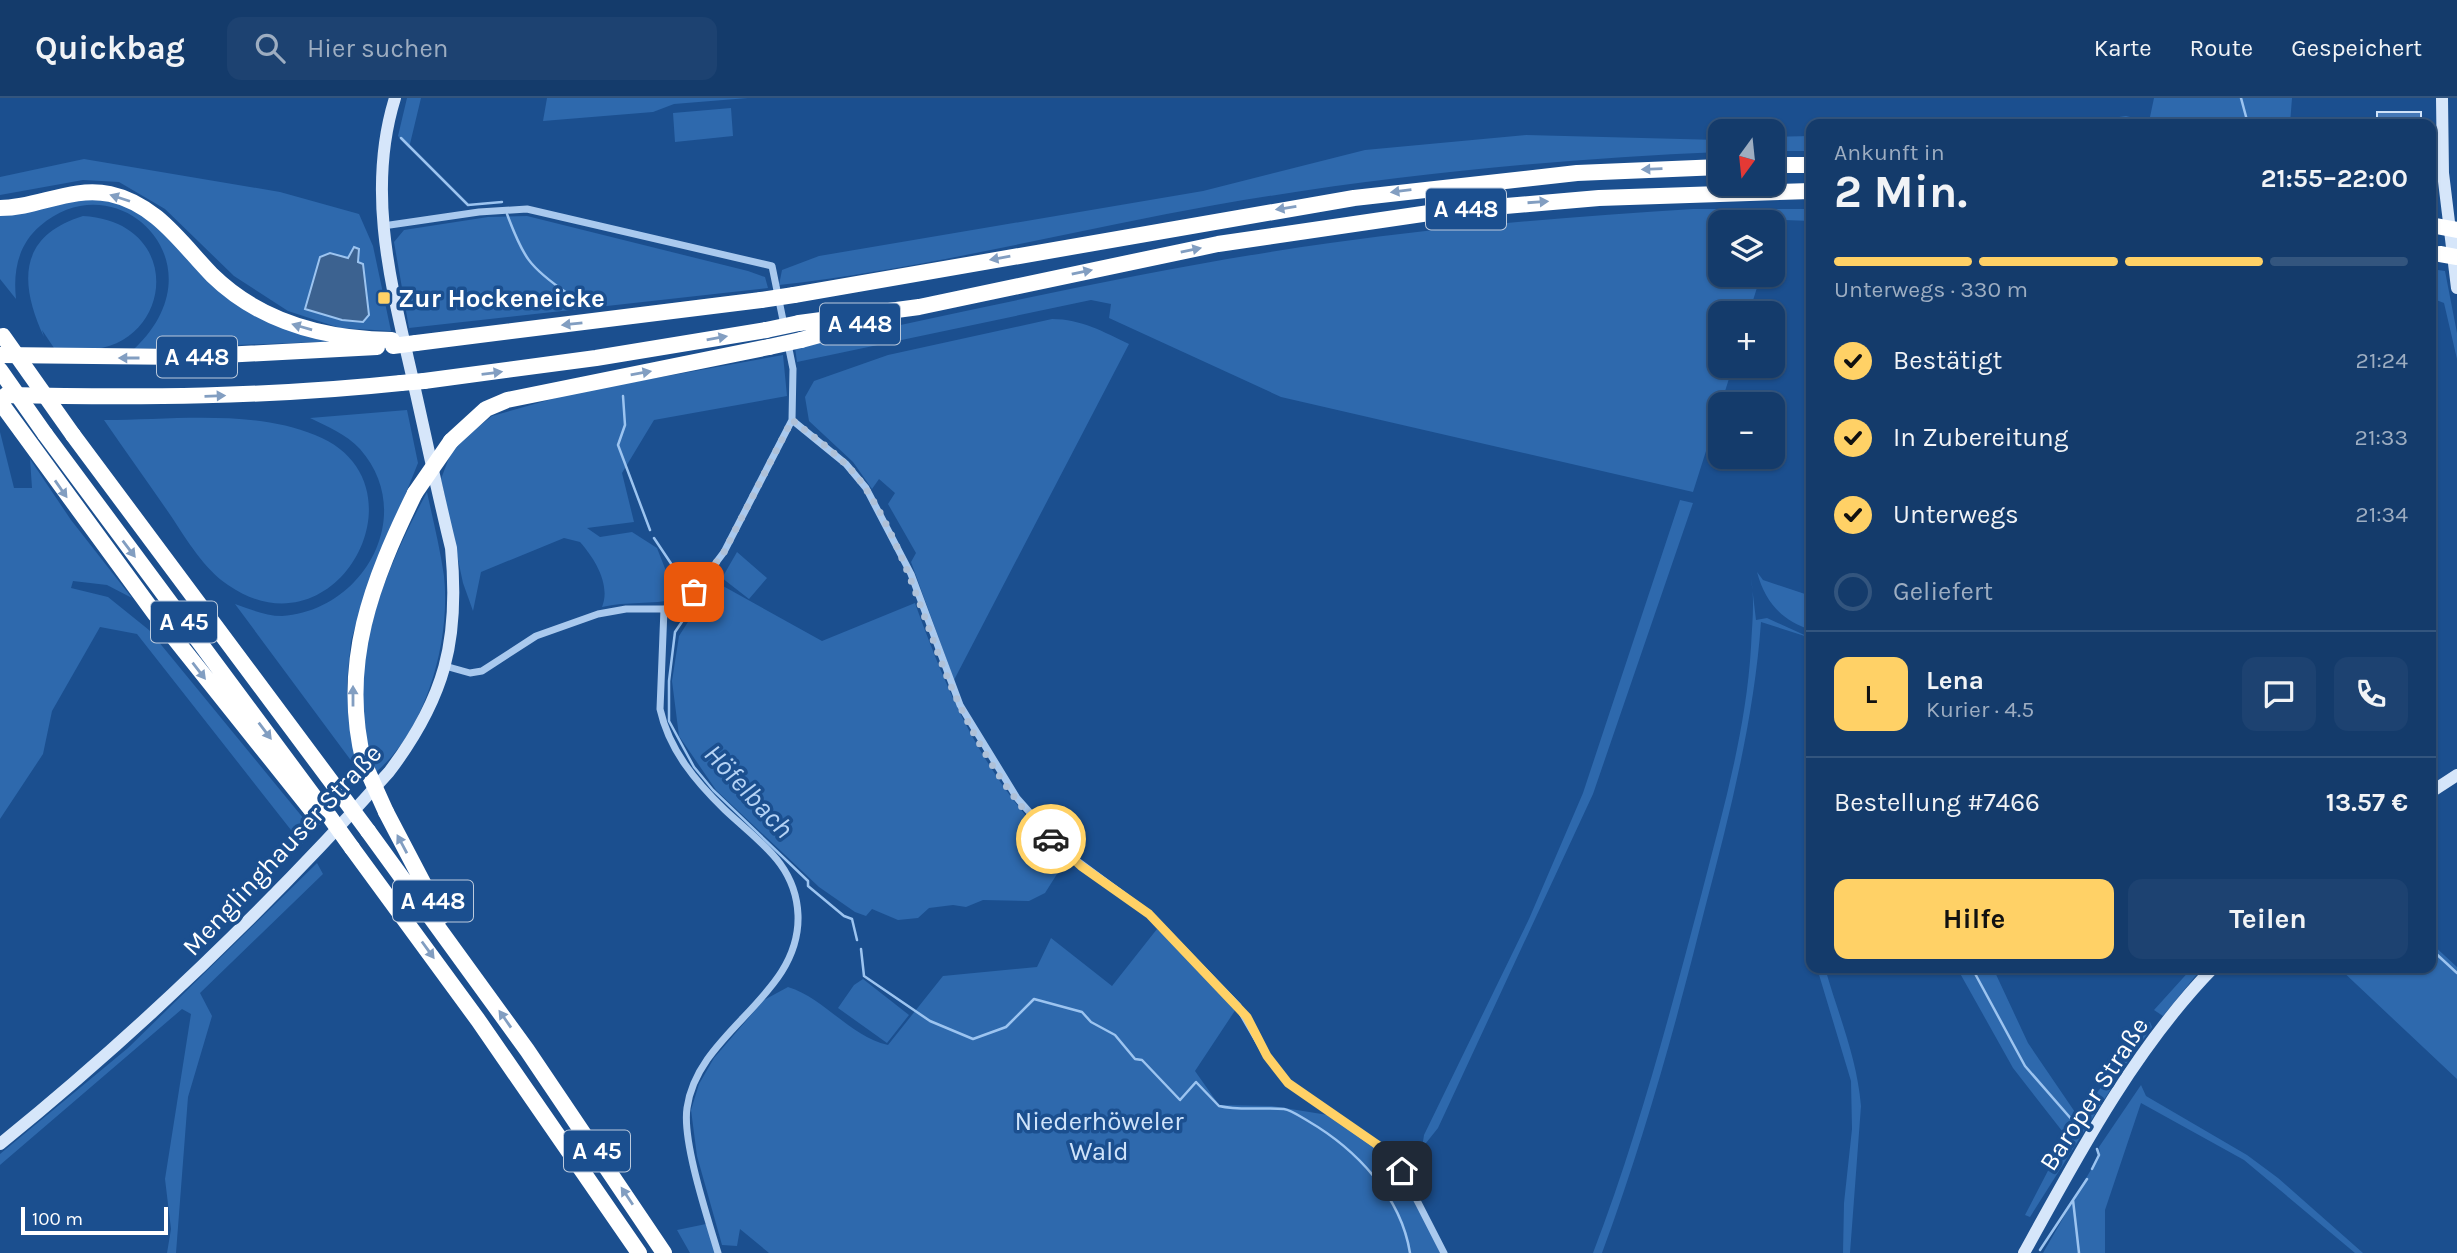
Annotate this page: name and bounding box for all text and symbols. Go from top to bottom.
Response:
search box [227,17,717,80]
text: Quickbag [35,29,185,67]
icon: search [251,29,289,67]
text: Hier suchen [307,33,449,64]
text: Karte [2094,34,2152,62]
text: Route [2190,34,2253,62]
text: Gespeichert [2291,34,2422,62]
north arrow [1708,119,1785,196]
map controls [1708,119,1785,469]
text: Ankunft in [1834,139,1945,166]
text: 21:55–22:00 [2261,163,2408,194]
one-way arrow [1641,164,1663,175]
text: 2 Min. [1834,165,1967,219]
one-way arrow [1390,186,1412,197]
road number: A 448 [1426,188,1506,230]
one-way arrow [109,192,130,202]
one-way arrow [1527,196,1549,207]
one-way arrow [1275,203,1297,214]
button: layers [1708,210,1785,287]
one-way arrow [1180,244,1202,255]
one-way arrow [989,253,1011,264]
one-way arrow [1071,267,1093,278]
text: Unterwegs · 330 m [1834,276,2028,303]
place label: Zur Hockeneicke [398,283,605,314]
marker: Zur Hockeneicke [376,290,392,306]
button: + [1708,301,1785,378]
road number: A 448 [820,304,900,344]
one-way arrow [561,319,583,330]
one-way arrow [291,321,313,332]
one-way arrow [706,332,728,343]
road number: A 448 [157,336,237,378]
icon: check [1834,342,1872,380]
text: Bestätigt [1893,345,2002,376]
text: 21:24 [2356,347,2408,374]
one-way arrow [118,352,140,364]
one-way arrow [481,367,503,378]
one-way arrow [630,367,652,378]
one-way arrow [204,390,226,401]
button: − [1708,392,1785,469]
icon: check [1834,419,1872,457]
text: In Zubereitung [1893,422,2068,453]
text: 21:33 [2355,424,2408,451]
one-way arrow [54,480,68,498]
icon: check [1834,496,1872,534]
text: Unterwegs [1893,499,2019,530]
text: 21:34 [2355,501,2408,528]
one-way arrow [122,539,136,558]
pin [664,562,724,622]
icon: bag [675,573,713,611]
text: Geliefert [1893,576,1993,607]
road number: A 45 [151,602,217,642]
button: chat [2242,657,2316,731]
button: phone [2334,657,2408,731]
one-way arrow [191,662,205,680]
text: Lena [1926,665,1984,696]
text: L [1865,679,1877,710]
one-way arrow [348,684,359,706]
text: Kurier · 4.5 [1926,696,2034,723]
one-way arrow [258,722,272,740]
water label: Höfelbach [697,737,801,845]
street label: Menglinghauser Straße [176,738,388,962]
text: Bestellung #7466 [1834,787,2040,818]
text: 13.57 € [2326,787,2408,818]
courier [1016,804,1086,874]
icon: car [1032,820,1070,858]
one-way arrow [396,833,408,853]
button: Hilfe [1834,879,2114,959]
button: Teilen [2128,879,2408,959]
road number: A 448 [393,880,473,922]
one-way arrow [421,941,435,959]
one-way arrow [498,1010,512,1028]
street label: Baroper Straße [2033,1011,2155,1177]
park label: Niederhöweler Wald [1014,1106,1184,1167]
road number: A 45 [564,1130,630,1171]
pin [1372,1141,1432,1201]
icon: home [1383,1152,1421,1190]
one-way arrow [620,1187,634,1205]
scale bar [21,1204,168,1236]
text: 100 m [32,1208,83,1230]

